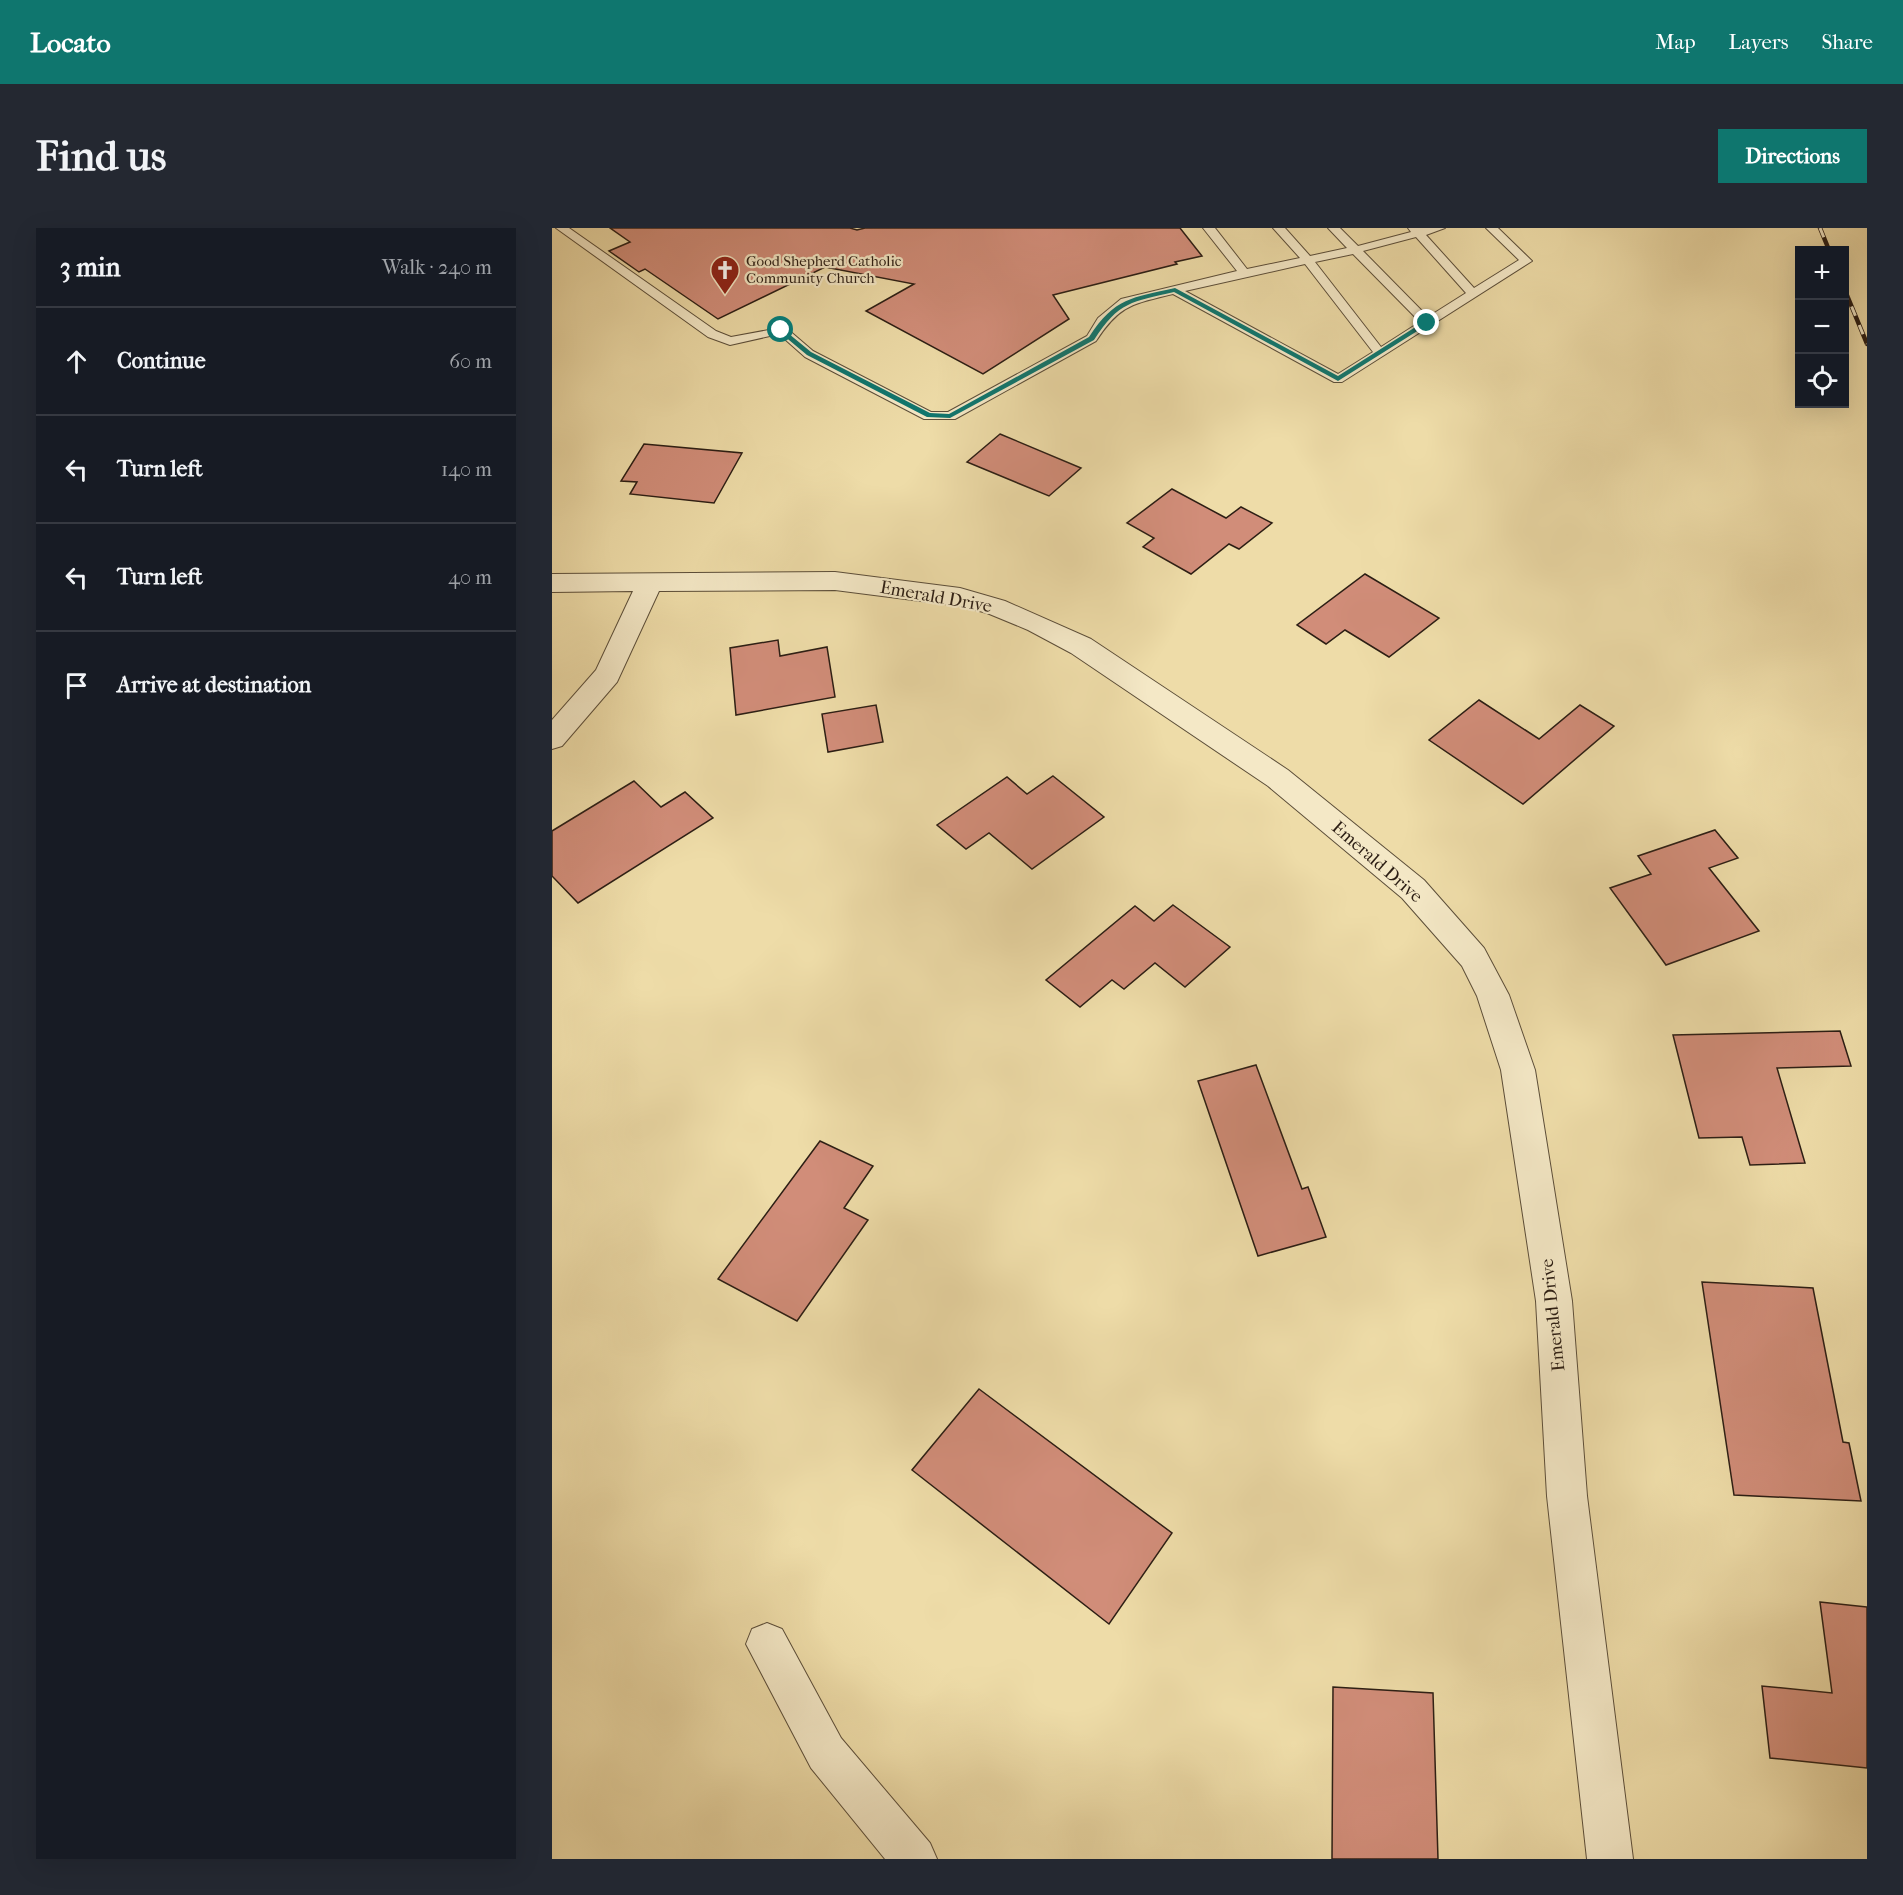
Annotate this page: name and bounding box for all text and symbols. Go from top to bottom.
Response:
text: Locato [30,26,111,59]
text: Map [1655,30,1696,54]
text: Layers [1729,30,1788,54]
text: Share [1821,30,1873,54]
button: Directions [1718,129,1867,183]
text: Find us [36,132,166,181]
map controls [1795,246,1849,408]
button: + [1795,246,1849,300]
text: 3 min [60,252,121,283]
place label: Good Shepherd Catholic Community Church [746,252,902,287]
church icon: Good Shepherd Catholic Community Church [709,254,741,296]
text: Walk · 240 m [382,256,492,279]
button: − [1795,300,1849,354]
route end [1413,309,1439,335]
route start [767,316,793,342]
icon: ahead [60,345,93,378]
text: Continue [117,348,206,374]
text: 60 m [449,350,492,373]
button: locate [1795,354,1849,408]
icon: left [60,453,93,486]
text: Turn left [117,456,203,482]
text: 140 m [441,458,492,481]
icon: left [60,561,93,594]
text: Turn left [117,564,203,590]
text: 40 m [448,566,492,589]
street label: Emerald Drive [878,577,994,617]
icon: arrive [60,669,93,702]
text: Arrive at destination [117,672,311,698]
street label: Emerald Drive [1327,817,1427,907]
street label: Emerald Drive [1537,1257,1569,1372]

